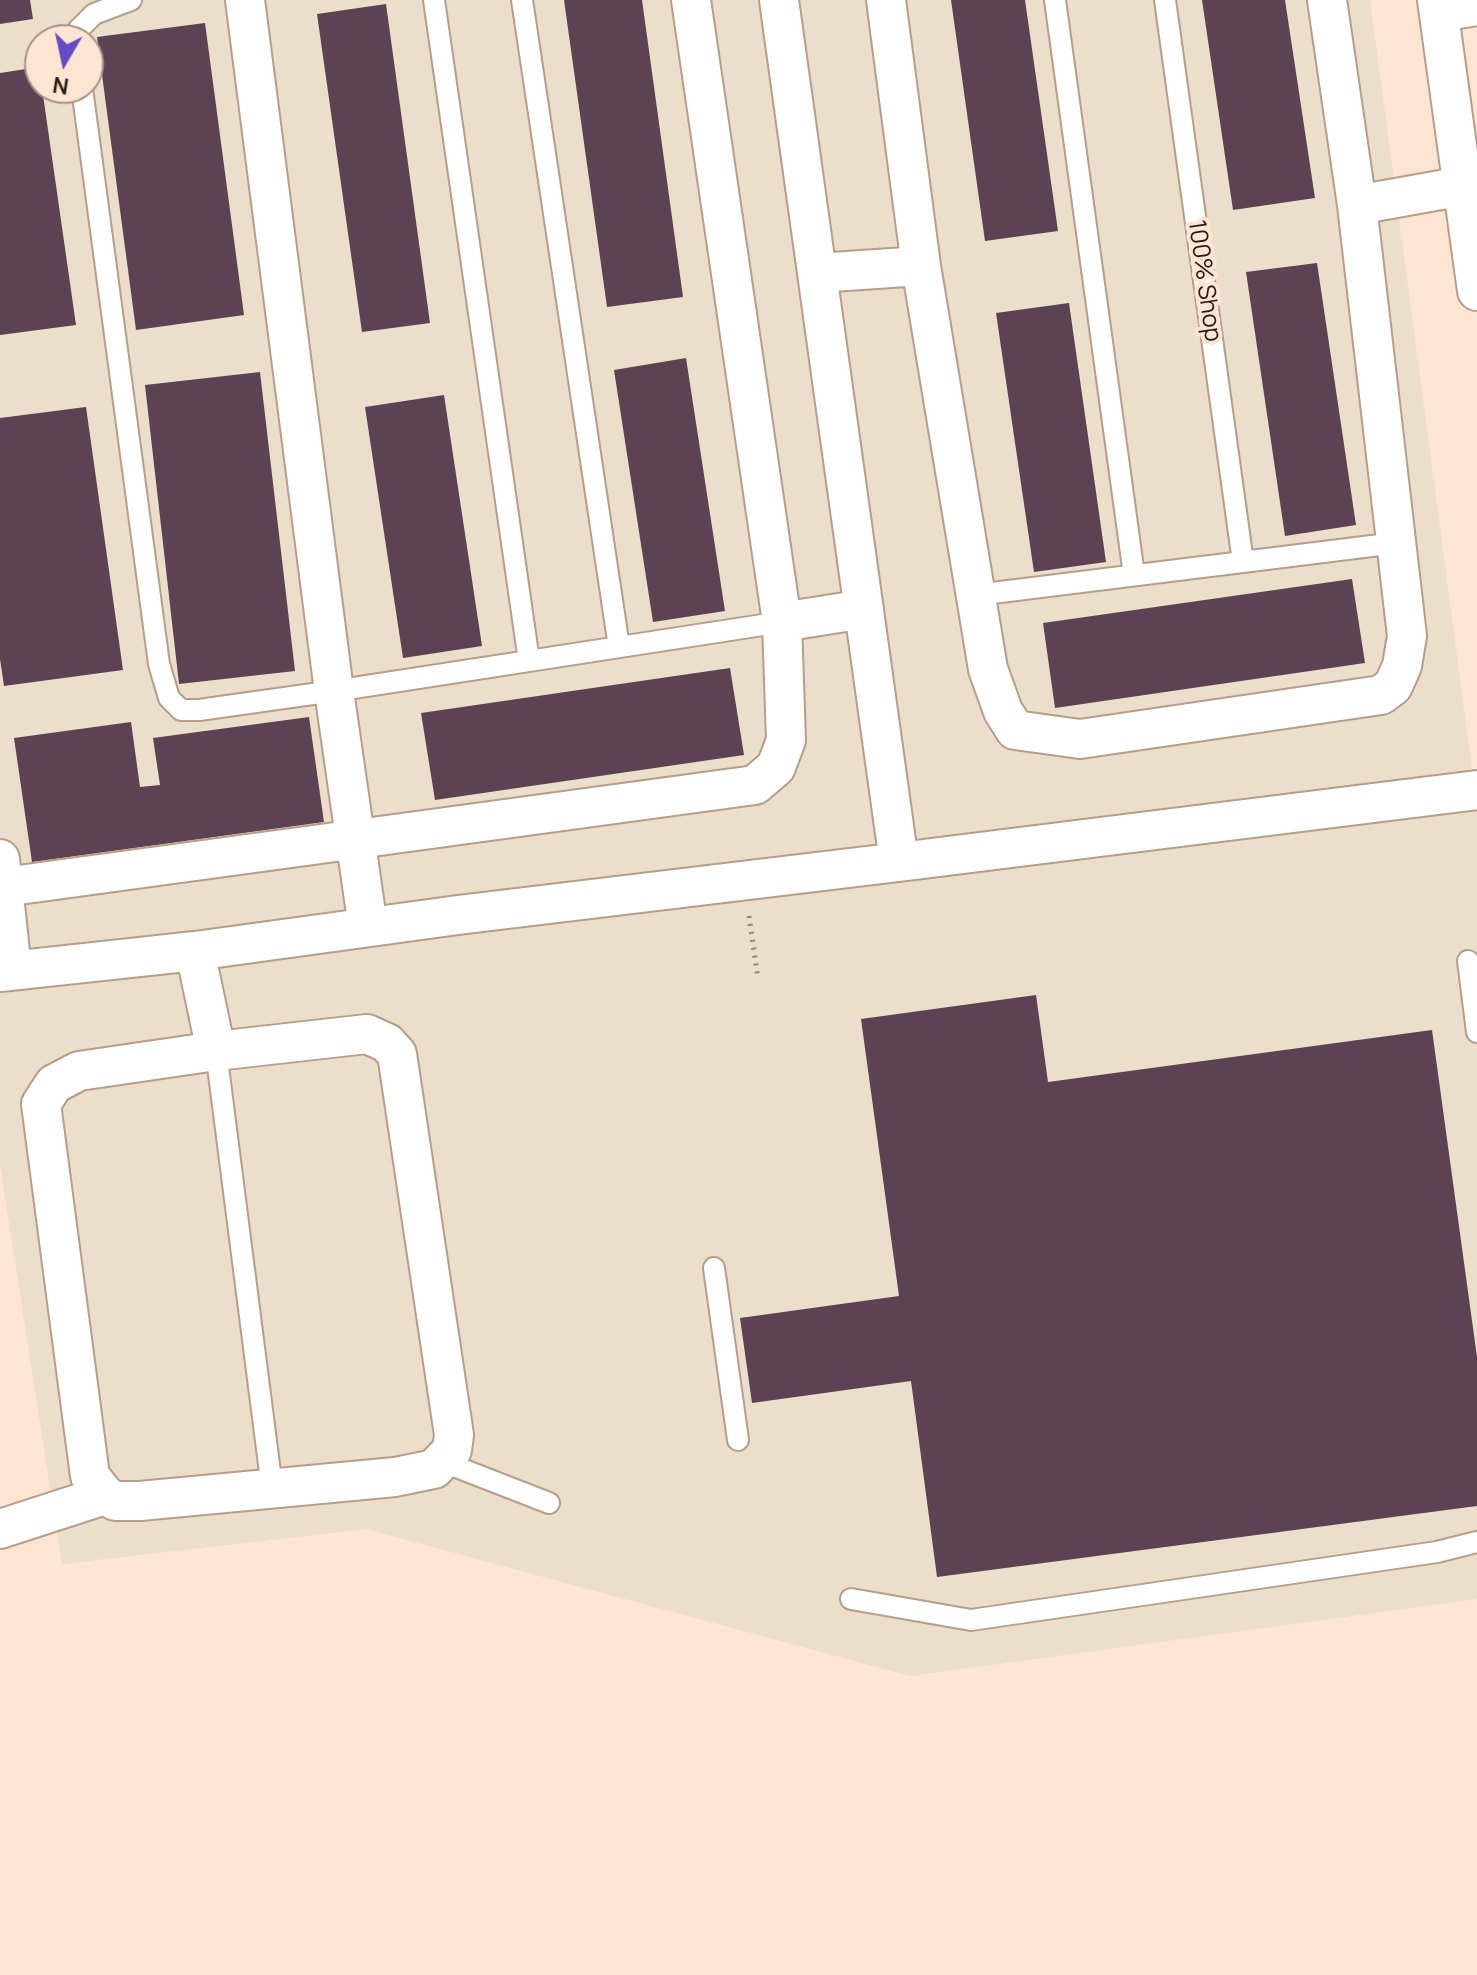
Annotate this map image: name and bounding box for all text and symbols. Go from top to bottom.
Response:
north arrow [24,24,104,104]
text: N [50,70,71,102]
street label: 100% Shop [1181,218,1227,344]

